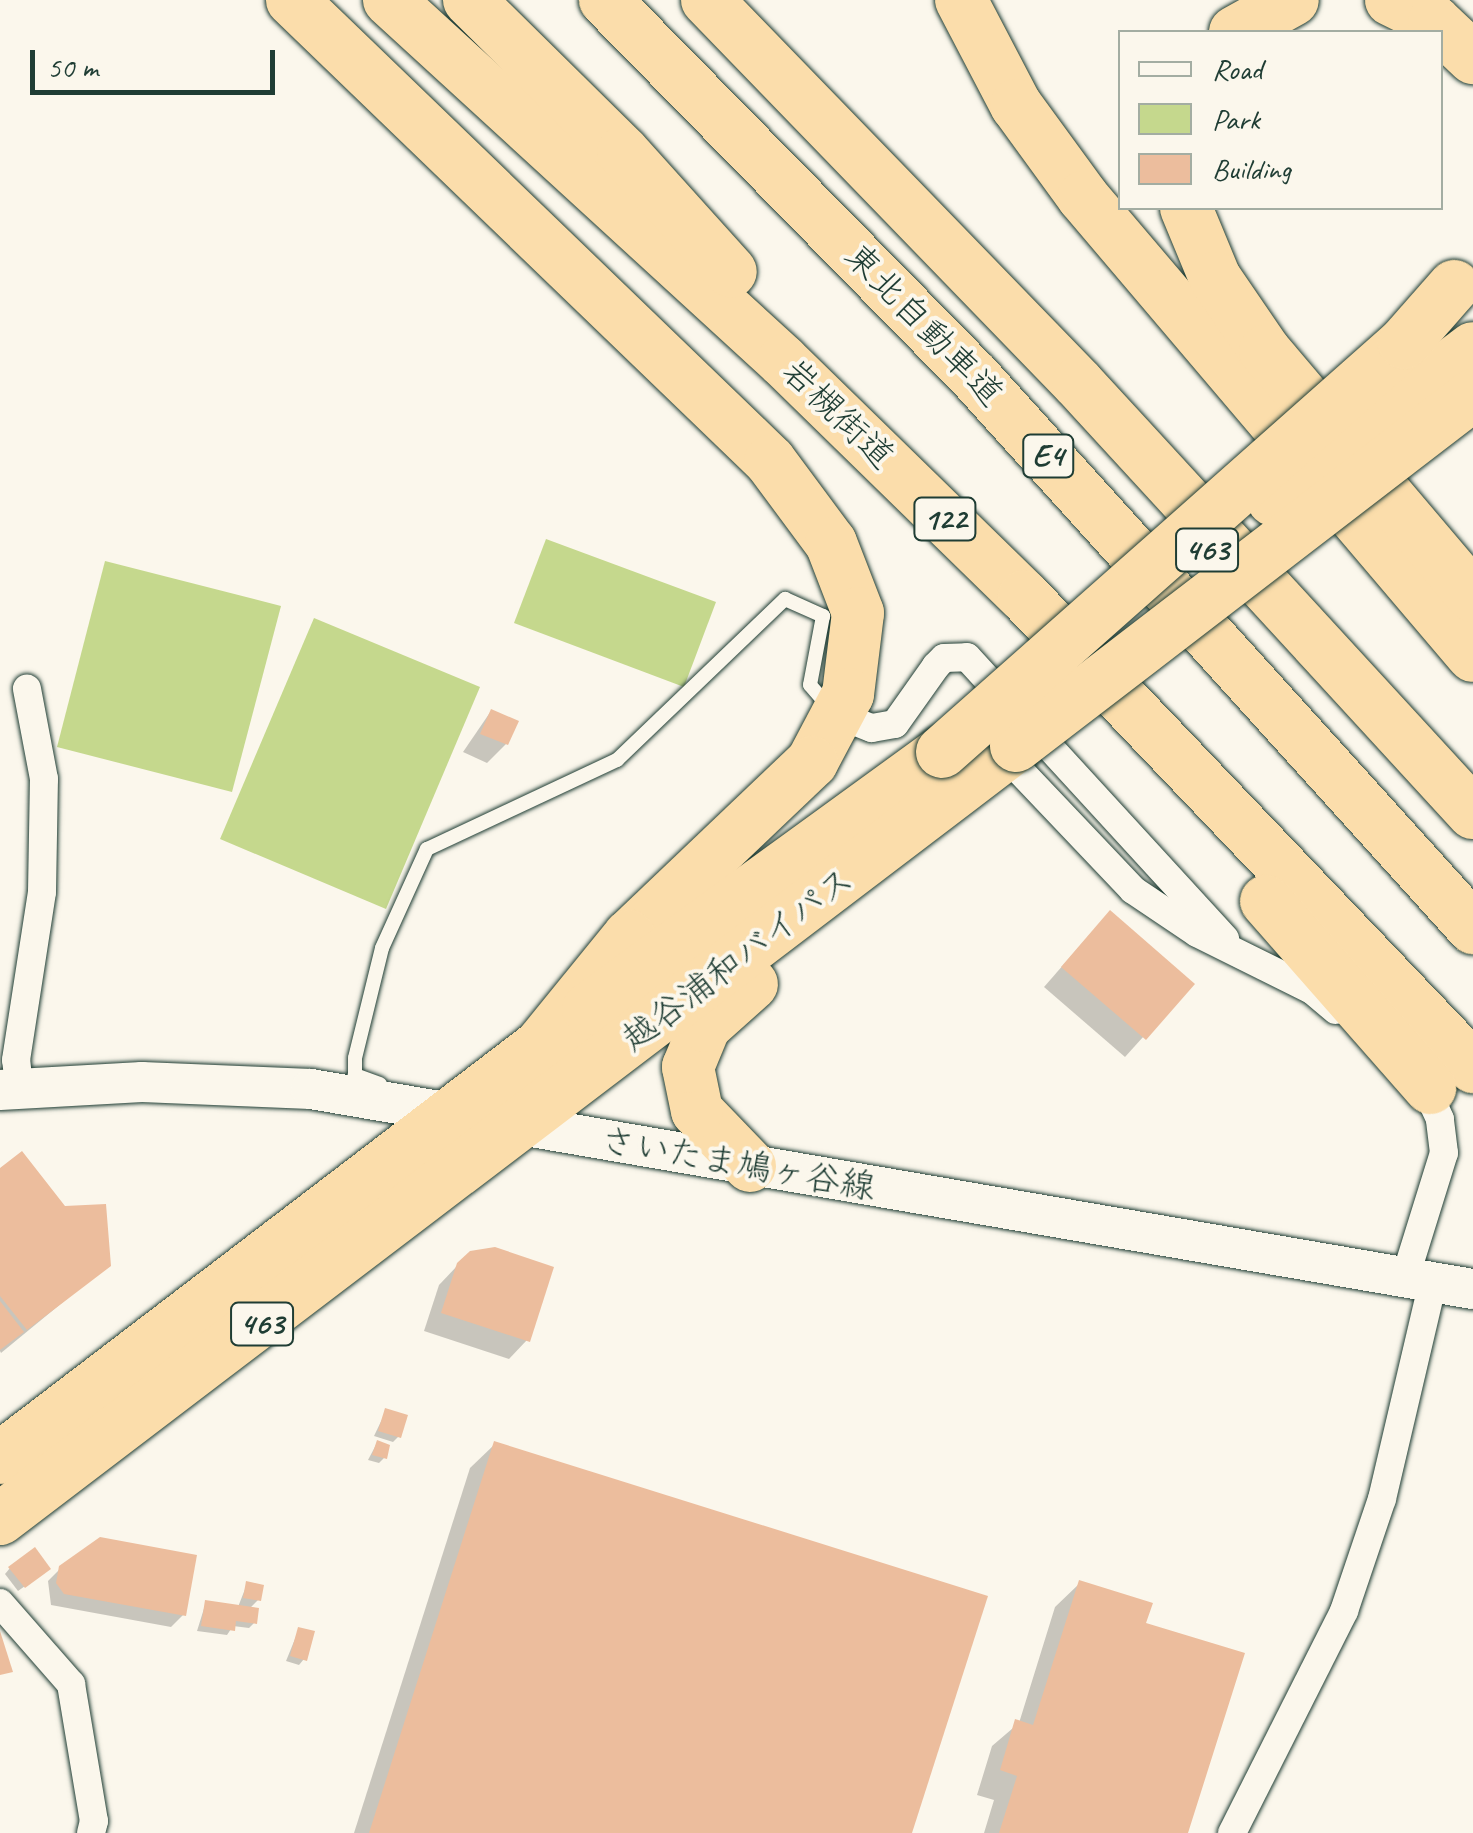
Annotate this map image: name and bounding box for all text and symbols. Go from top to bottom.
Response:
scale bar [35,30,280,92]
legend [1118,30,1443,210]
text: 50 m [47,48,98,86]
text: Road [1212,50,1262,88]
text: Park [1212,100,1260,138]
text: Building [1212,150,1291,188]
street label: 東北自動車道 [836,235,1012,415]
street label: 岩槻街道 [773,350,903,478]
road number: E4 [1020,429,1076,483]
road number: 122 [912,492,978,546]
road number: 463 [1174,523,1240,577]
street label: 越谷浦和バイパス [614,858,862,1060]
street label: さいたま鳩ヶ谷線 [596,1119,880,1209]
road number: 463 [230,1297,294,1351]

